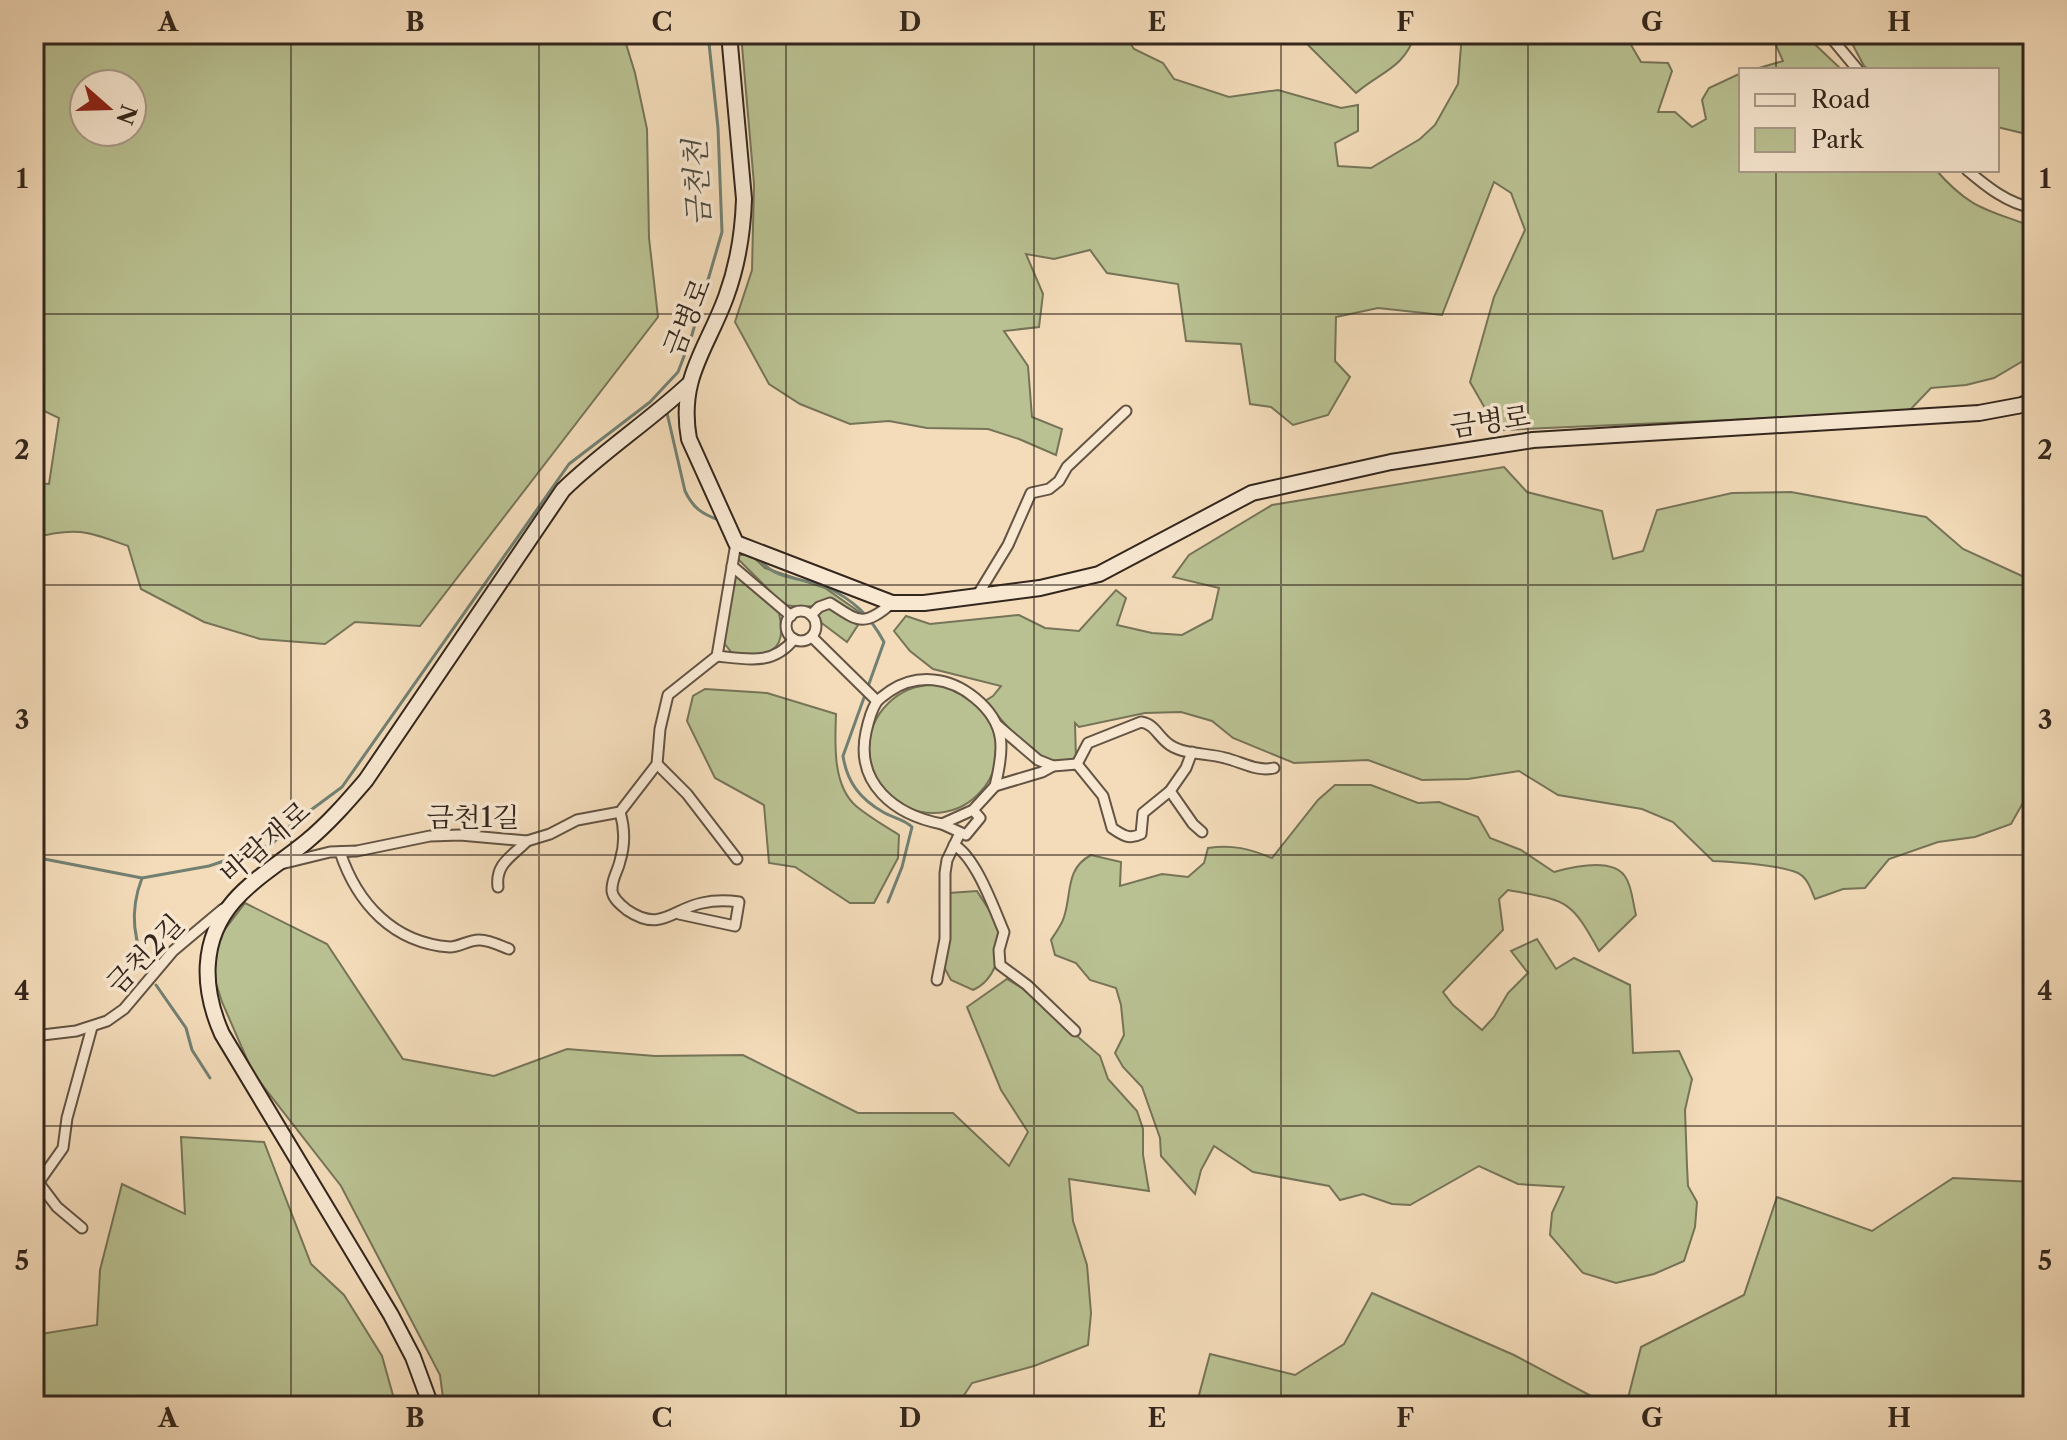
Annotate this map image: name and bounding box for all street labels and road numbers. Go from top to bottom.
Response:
street label: 금병로 [656,273,718,361]
street label: 금병로 [1447,399,1533,443]
street label: 바람재로 [213,794,317,890]
street label: 금천1길 [427,800,519,834]
street label: 금천2길 [99,907,191,1001]

